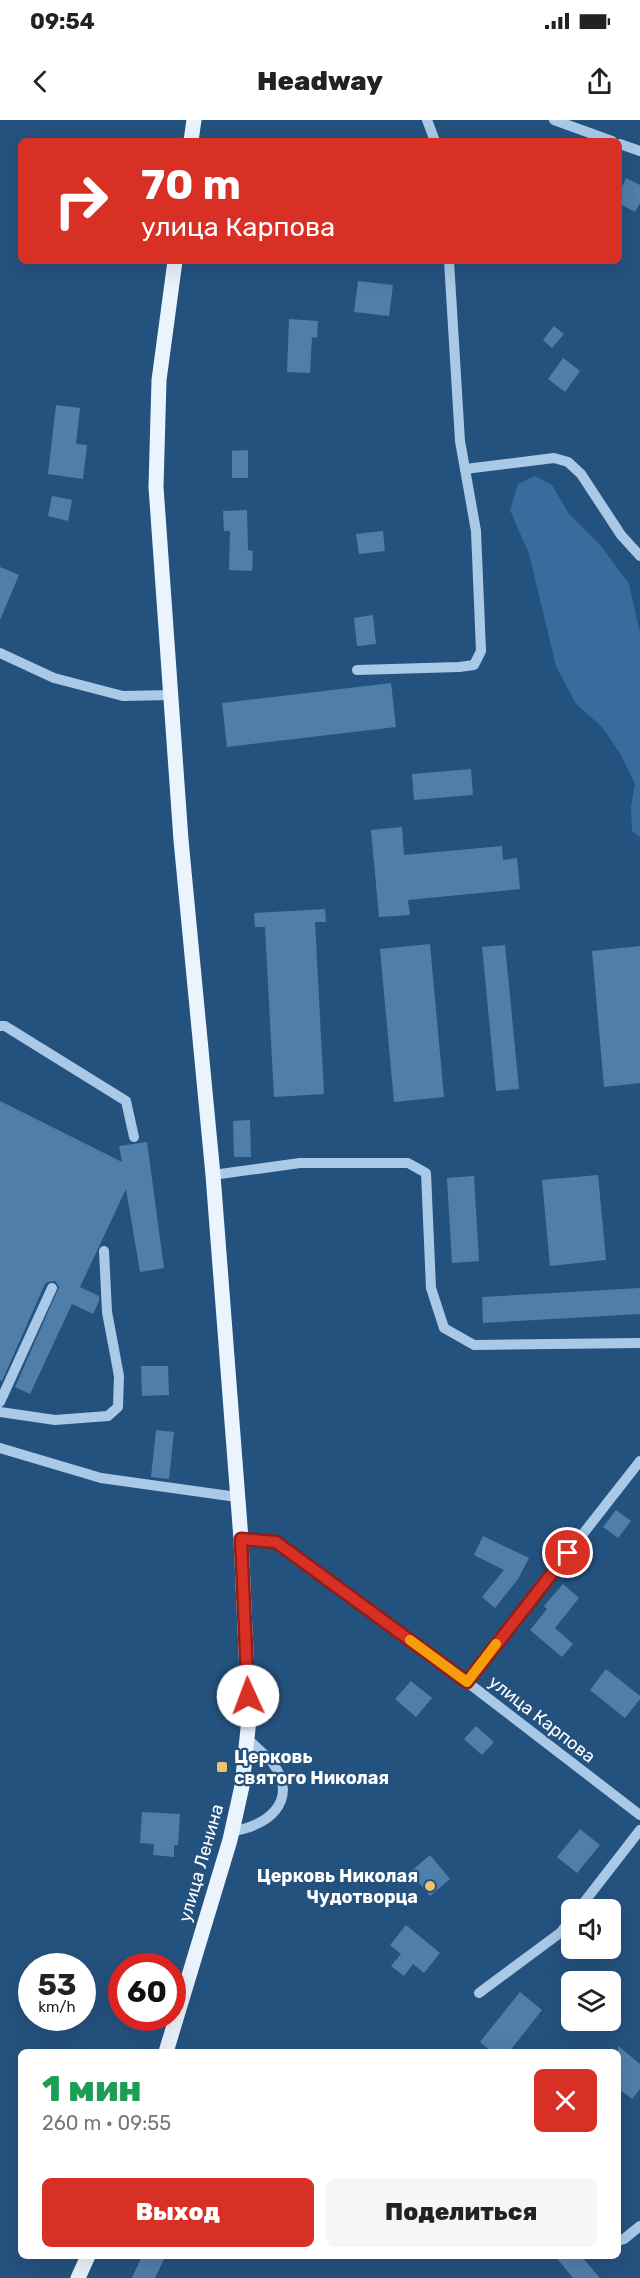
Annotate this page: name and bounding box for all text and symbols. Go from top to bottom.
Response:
text: 09:54 [30,8,95,35]
icon: back [24,65,57,98]
text: Headway [257,65,383,97]
icon: share [583,65,616,98]
text: 70 m [141,160,241,210]
icon: right [42,162,120,240]
text: улица Карпова [141,211,335,243]
pin [542,1527,593,1578]
icon: arrive [551,1536,584,1569]
position arrow [216,1664,280,1728]
street label: улица Карпова [484,1671,600,1767]
place label: Церковь святого Николая [234,1746,389,1789]
marker: Церковь святого Николая [215,1760,229,1774]
street label: улица Ленина [174,1801,228,1925]
place label: Церковь Николая Чудотворца [257,1865,418,1908]
marker: Церковь Николая Чудотворца [423,1879,437,1893]
map controls [561,1899,621,2031]
button: sound [561,1899,621,1959]
speed limit sign: 60 [108,1953,186,2031]
text: 53 [37,1967,77,2003]
button: layers [561,1971,621,2031]
text: km/h [38,1998,76,2016]
text: 1 мин [42,2067,142,2110]
button: close [534,2069,597,2132]
text: 260 m · 09:55 [42,2111,171,2135]
button: Выход [42,2178,314,2247]
button: Поделиться [326,2178,597,2247]

